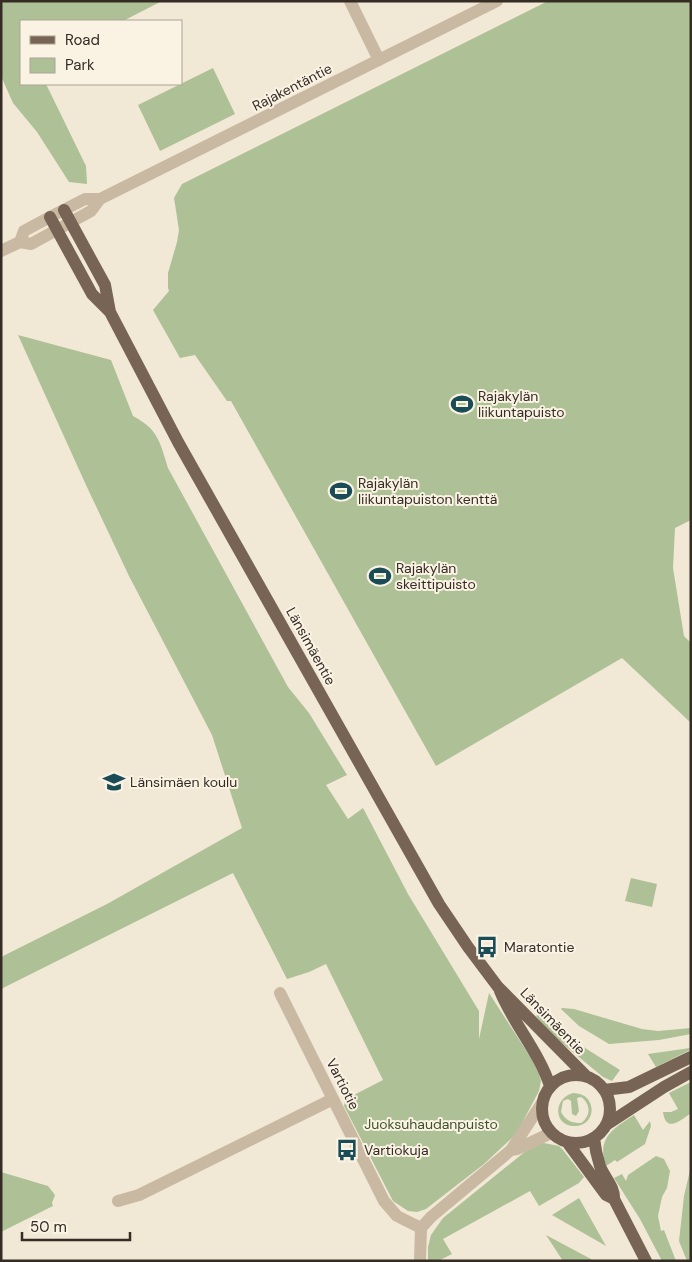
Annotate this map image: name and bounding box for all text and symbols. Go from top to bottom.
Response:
legend [20,20,182,85]
text: Road [65,30,100,50]
text: Park [65,55,95,75]
street label: Rajakentäntie [249,59,335,115]
place label: Rajakylän liikuntapuisto [478,387,565,421]
sports icon: Rajakylän liikuntapuisto [449,391,475,417]
place label: Rajakylän liikuntapuiston kenttä [358,474,497,508]
sports icon: Rajakylän liikuntapuiston kenttä [328,478,354,504]
place label: Rajakylän skeittipuisto [396,559,476,593]
sports icon: Rajakylän skeittipuisto [367,563,393,589]
street label: Länsimäentie [282,604,340,688]
school or university icon: Länsimäen koulu [101,769,127,795]
place label: Länsimäen koulu [130,773,237,791]
bus stop icon: Maratontie [474,934,500,960]
place label: Maratontie [504,938,574,956]
street label: Länsimäentie [517,984,589,1058]
street label: Vartiotie [322,1055,364,1113]
park label: Juoksuhaudanpuisto [364,1115,498,1133]
bus stop icon: Vartiokuja [334,1137,360,1163]
place label: Vartiokuja [364,1141,429,1159]
scale bar [22,1210,130,1242]
text: 50 m [30,1217,67,1237]

